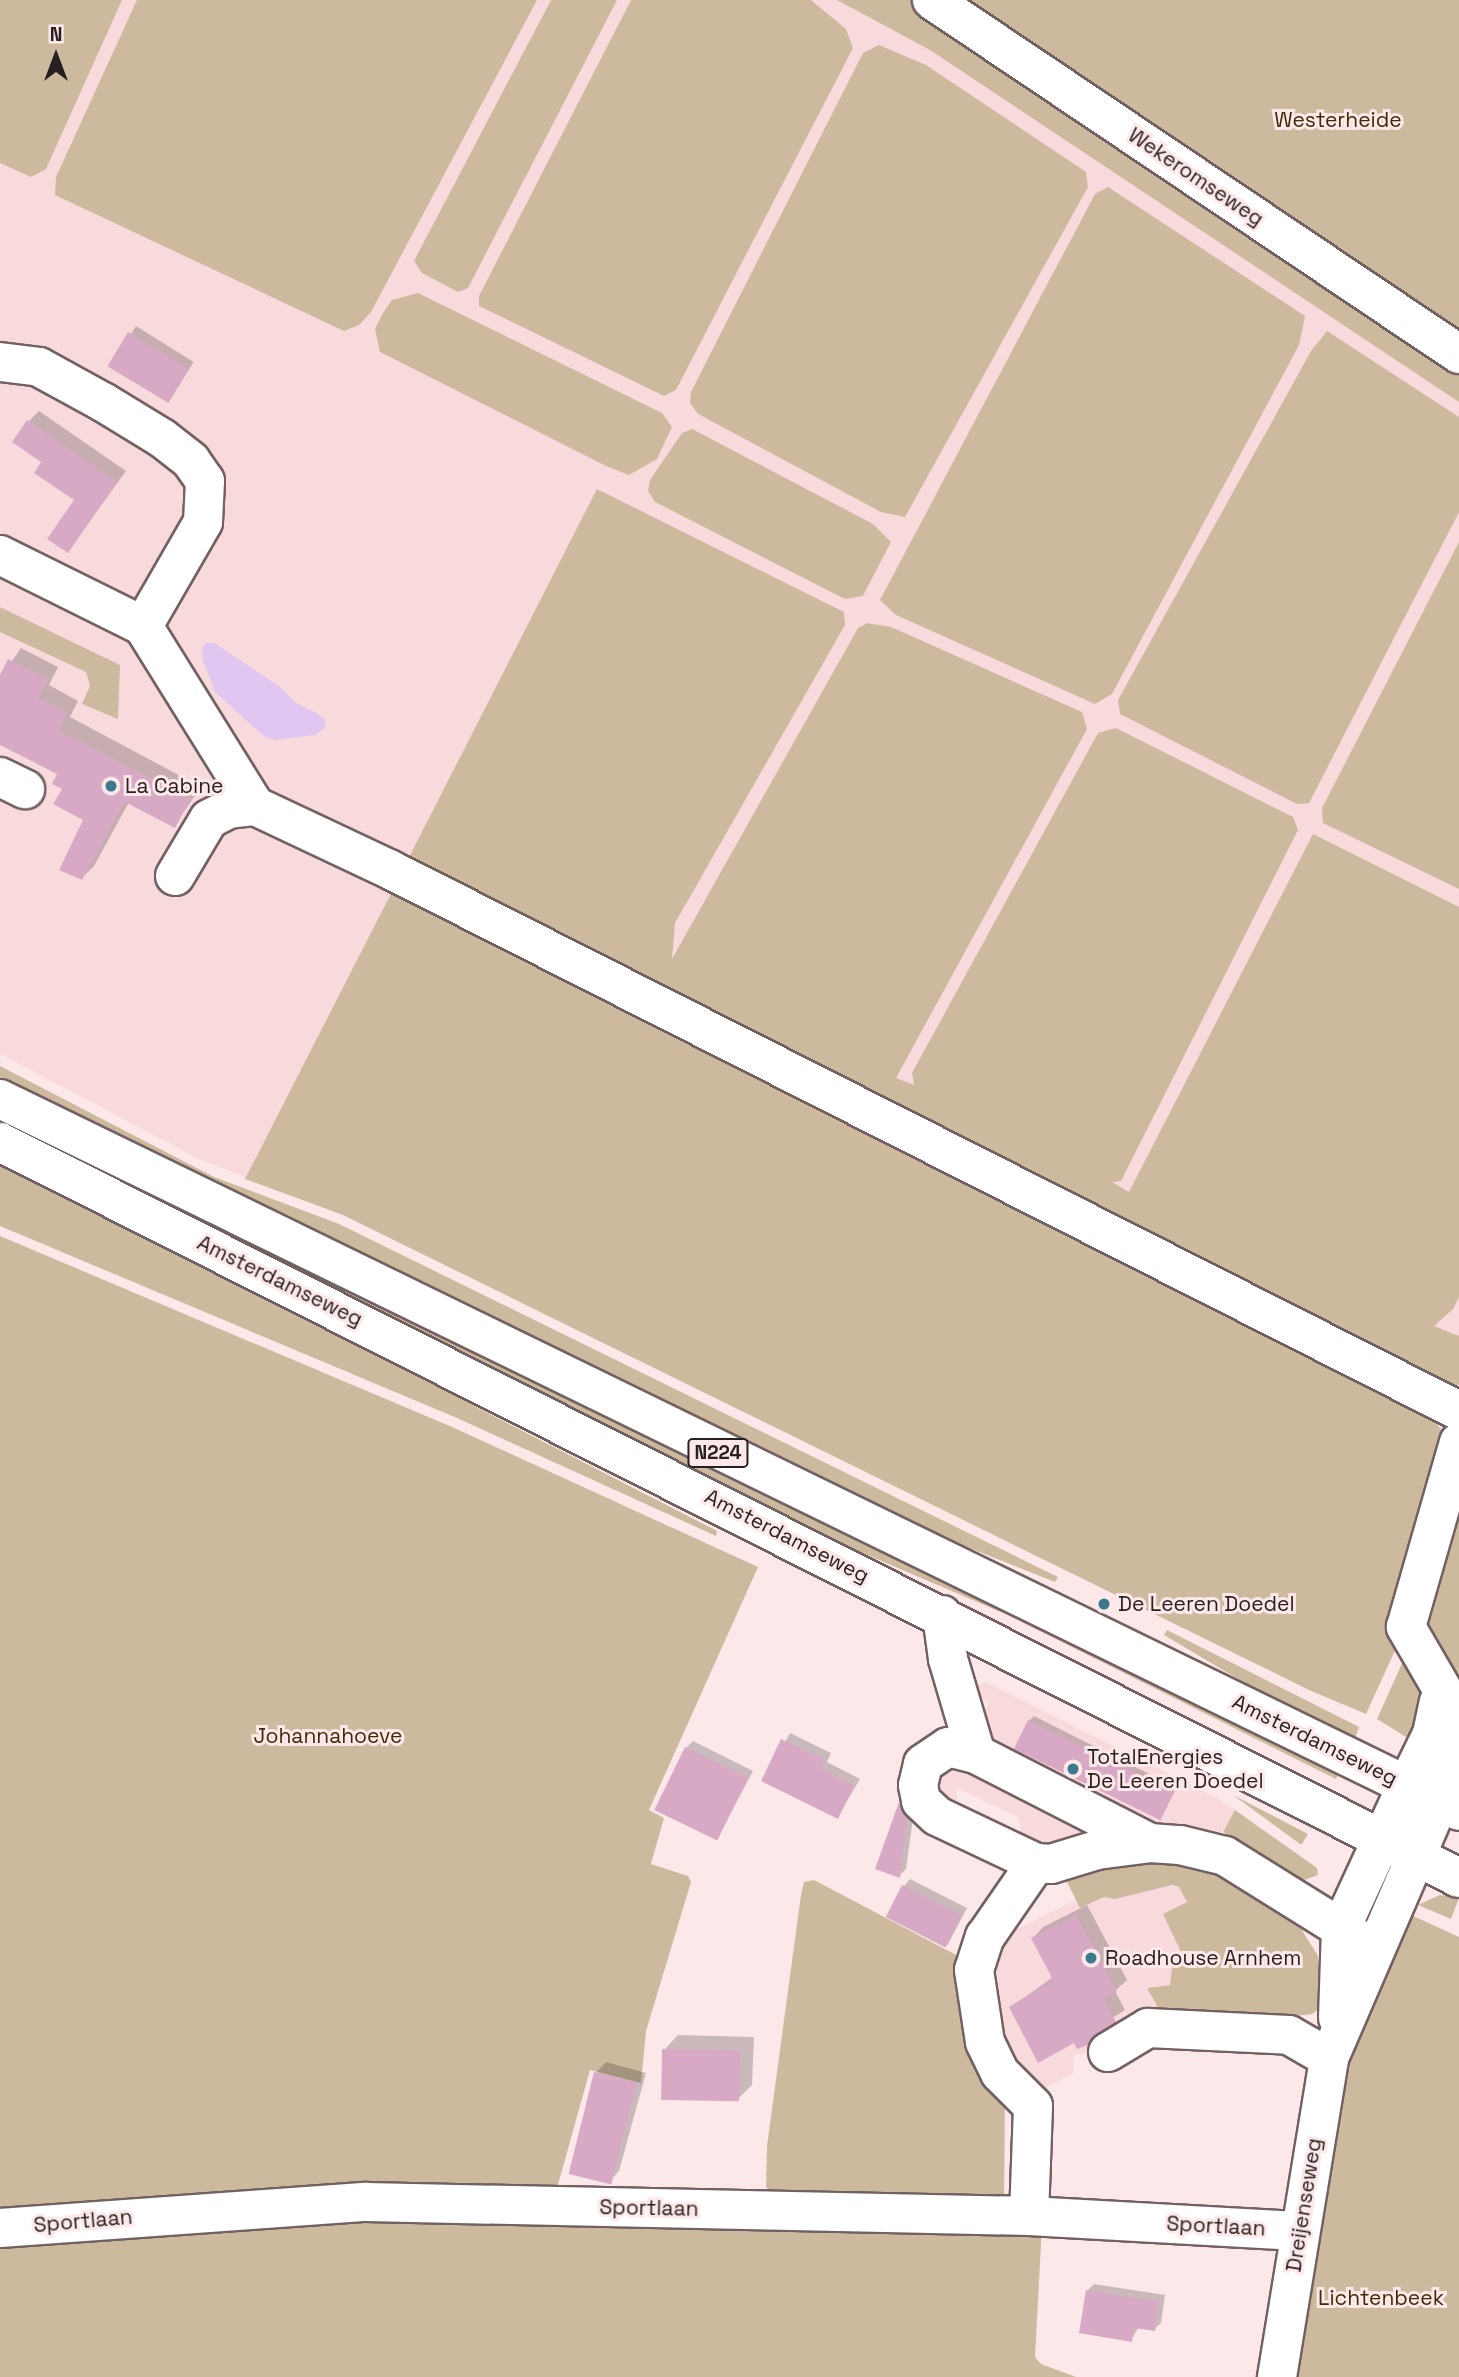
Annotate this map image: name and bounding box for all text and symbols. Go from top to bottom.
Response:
north arrow [21,21,91,91]
text: N [50,22,62,47]
park label: Westerheide [1274,107,1402,133]
street label: Wekeromseweg [1123,122,1269,232]
place label: La Cabine [125,773,223,799]
marker: La Cabine [103,778,119,794]
street label: Amsterdamseweg [193,1230,367,1332]
road number: N224 [686,1438,750,1469]
street label: Amsterdamseweg [701,1484,873,1588]
place label: De Leeren Doedel [1118,1591,1295,1617]
marker: De Leeren Doedel [1096,1596,1112,1612]
street label: Amsterdamseweg [1228,1689,1402,1791]
park label: Johannahoeve [254,1723,402,1749]
place label: TotalEnergies De Leeren Doedel [1087,1744,1264,1794]
marker: TotalEnergies De Leeren Doedel [1065,1761,1081,1777]
place label: Roadhouse Arnhem [1105,1945,1302,1971]
marker: Roadhouse Arnhem [1083,1950,1099,1966]
street label: Dreijenseweg [1281,2136,1327,2274]
street label: Sportlaan [599,2195,699,2221]
street label: Sportlaan [33,2204,133,2238]
street label: Sportlaan [1166,2211,1266,2241]
park label: Lichtenbeek [1318,2285,1444,2311]

